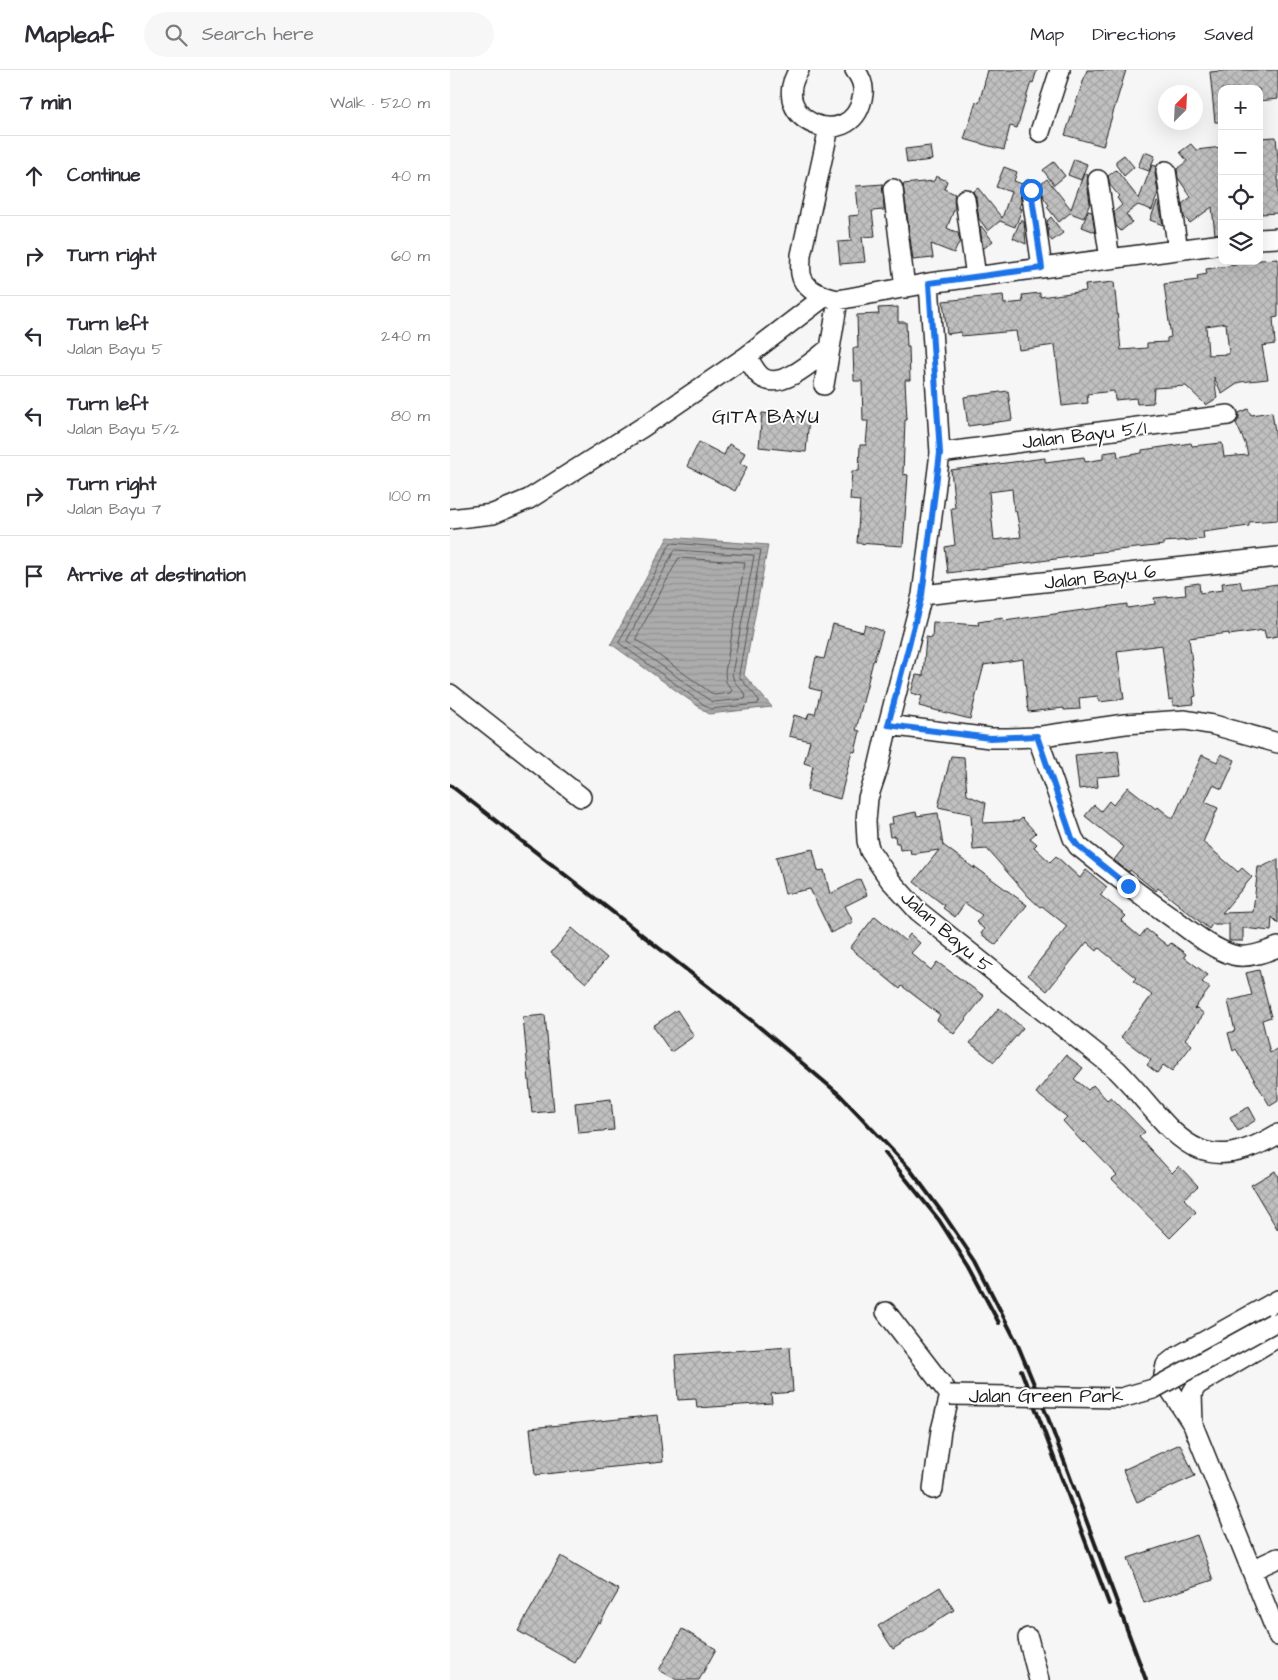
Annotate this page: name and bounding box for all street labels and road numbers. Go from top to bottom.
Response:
street label: Jalan Bayu 5/1 [1021,414,1148,457]
street label: Jalan Bayu 6 [1043,558,1158,598]
street label: Jalan Bayu 5 [894,885,998,981]
street label: Jalan Green Park [969,1383,1124,1410]

